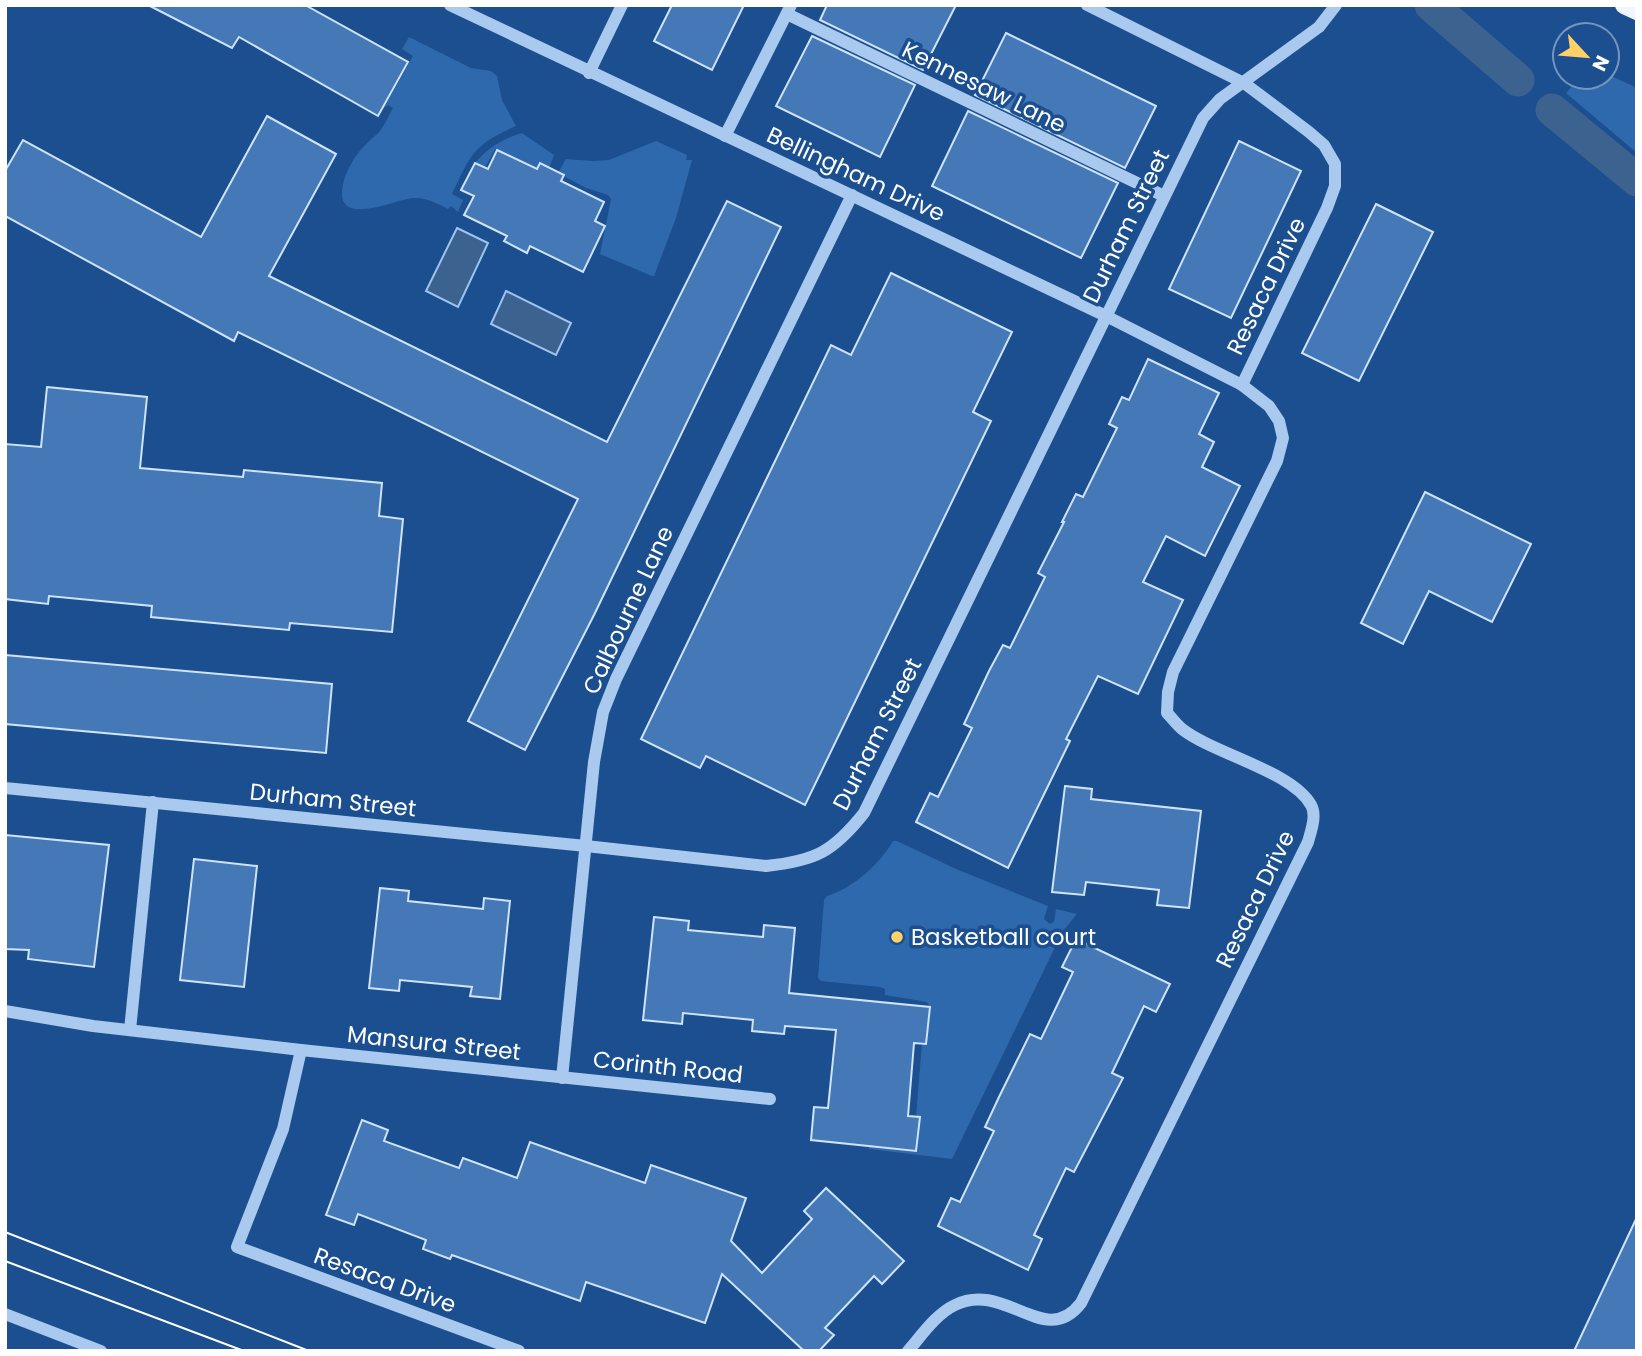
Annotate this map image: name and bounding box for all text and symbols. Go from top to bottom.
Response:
north arrow [1551,21,1621,91]
street label: Kennesaw Lane [897,33,1071,141]
text: N [1586,51,1616,76]
street label: Bellingham Drive [762,119,950,229]
street label: Durham Street [1075,144,1177,308]
street label: Resaca Drive [1219,212,1313,360]
street label: Calbourne Lane [575,521,681,699]
street label: Durham Street [825,652,929,816]
street label: Durham Street [248,775,418,825]
street label: Resaca Drive [1208,825,1302,973]
place label: Basketball court [911,921,1096,953]
marker: Basketball court [889,929,905,945]
street label: Mansura Street [346,1018,522,1068]
street label: Corinth Road [592,1043,744,1091]
street label: Resaca Drive [309,1239,461,1321]

